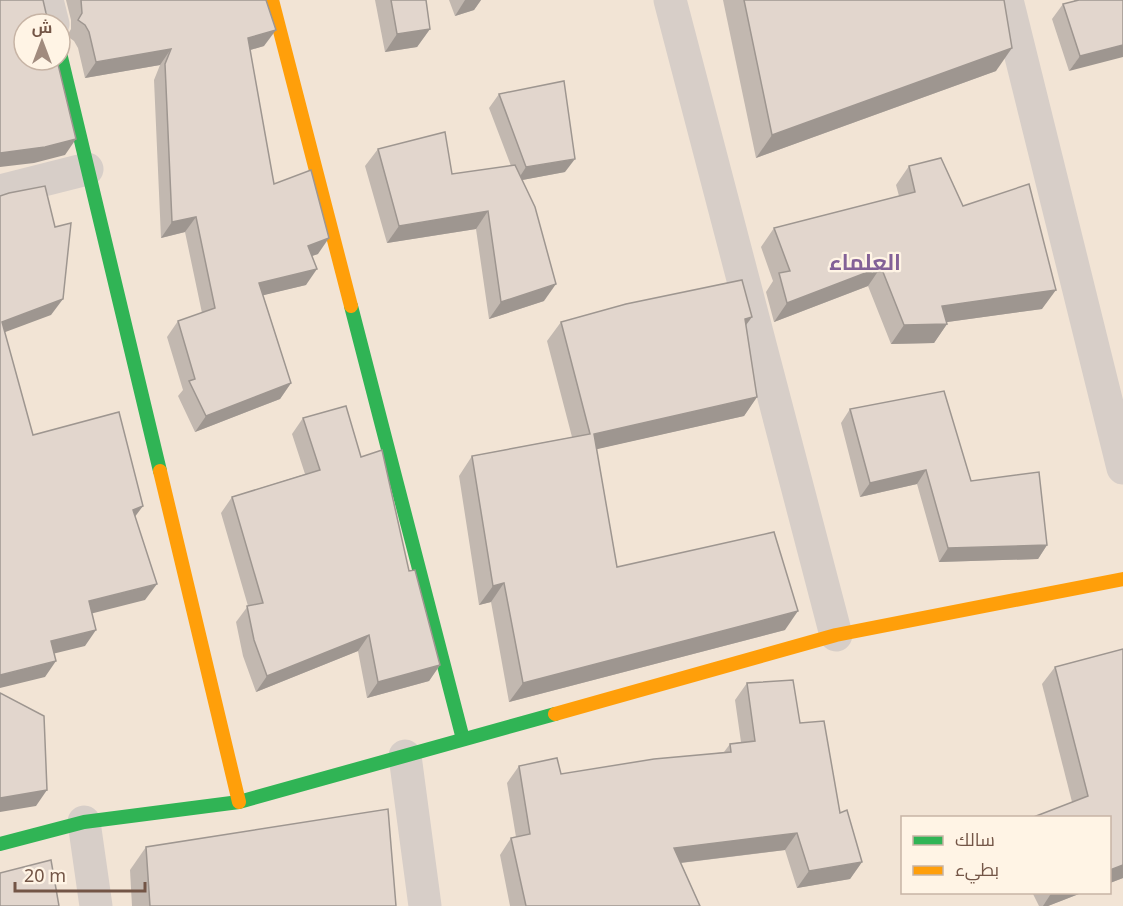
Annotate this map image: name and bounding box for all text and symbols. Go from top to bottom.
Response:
north arrow [12,12,72,72]
text: ش [32,16,52,38]
district label: العلماء [829,246,901,276]
legend [901,816,1111,894]
text: سالك [955,827,995,851]
scale bar [15,855,146,893]
text: بطيء [955,857,999,884]
text: 20 m [24,863,66,887]

